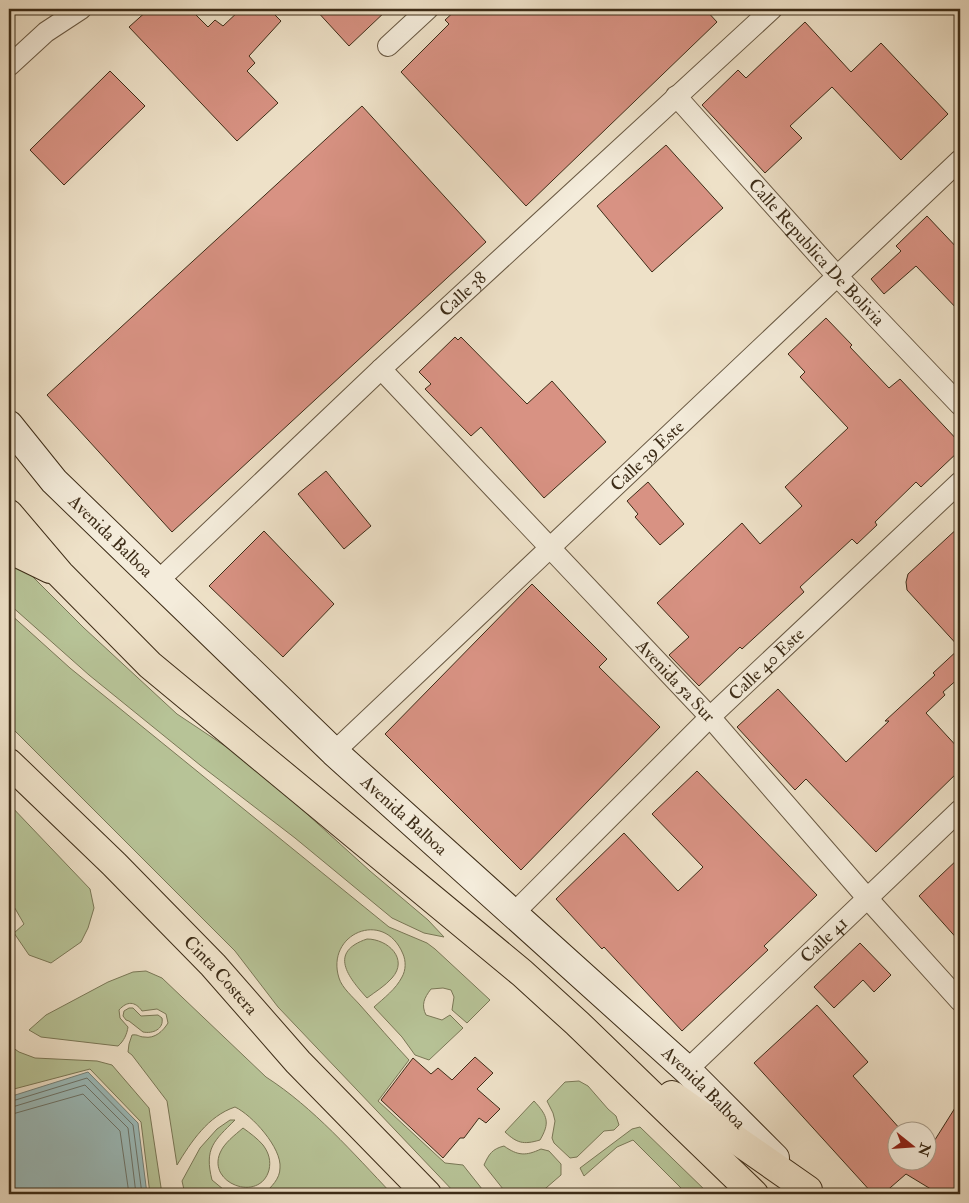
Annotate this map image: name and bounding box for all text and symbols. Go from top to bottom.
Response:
street label: Calle Republica De Bolivia [743,173,890,331]
street label: Calle 38 [434,266,491,321]
street label: Calle 39 Este [605,415,689,496]
street label: Avenida Balboa [63,489,158,583]
street label: Calle 40 Este [723,622,810,705]
street label: Avenida 5a Sur [630,634,720,727]
street label: Avenida Balboa [355,770,453,861]
street label: Calle 41 [795,912,852,968]
street label: Cinta Costera [179,931,263,1020]
street label: Avenida Balboa [656,1041,751,1134]
north arrow [886,1120,936,1170]
text: N [914,1140,934,1159]

